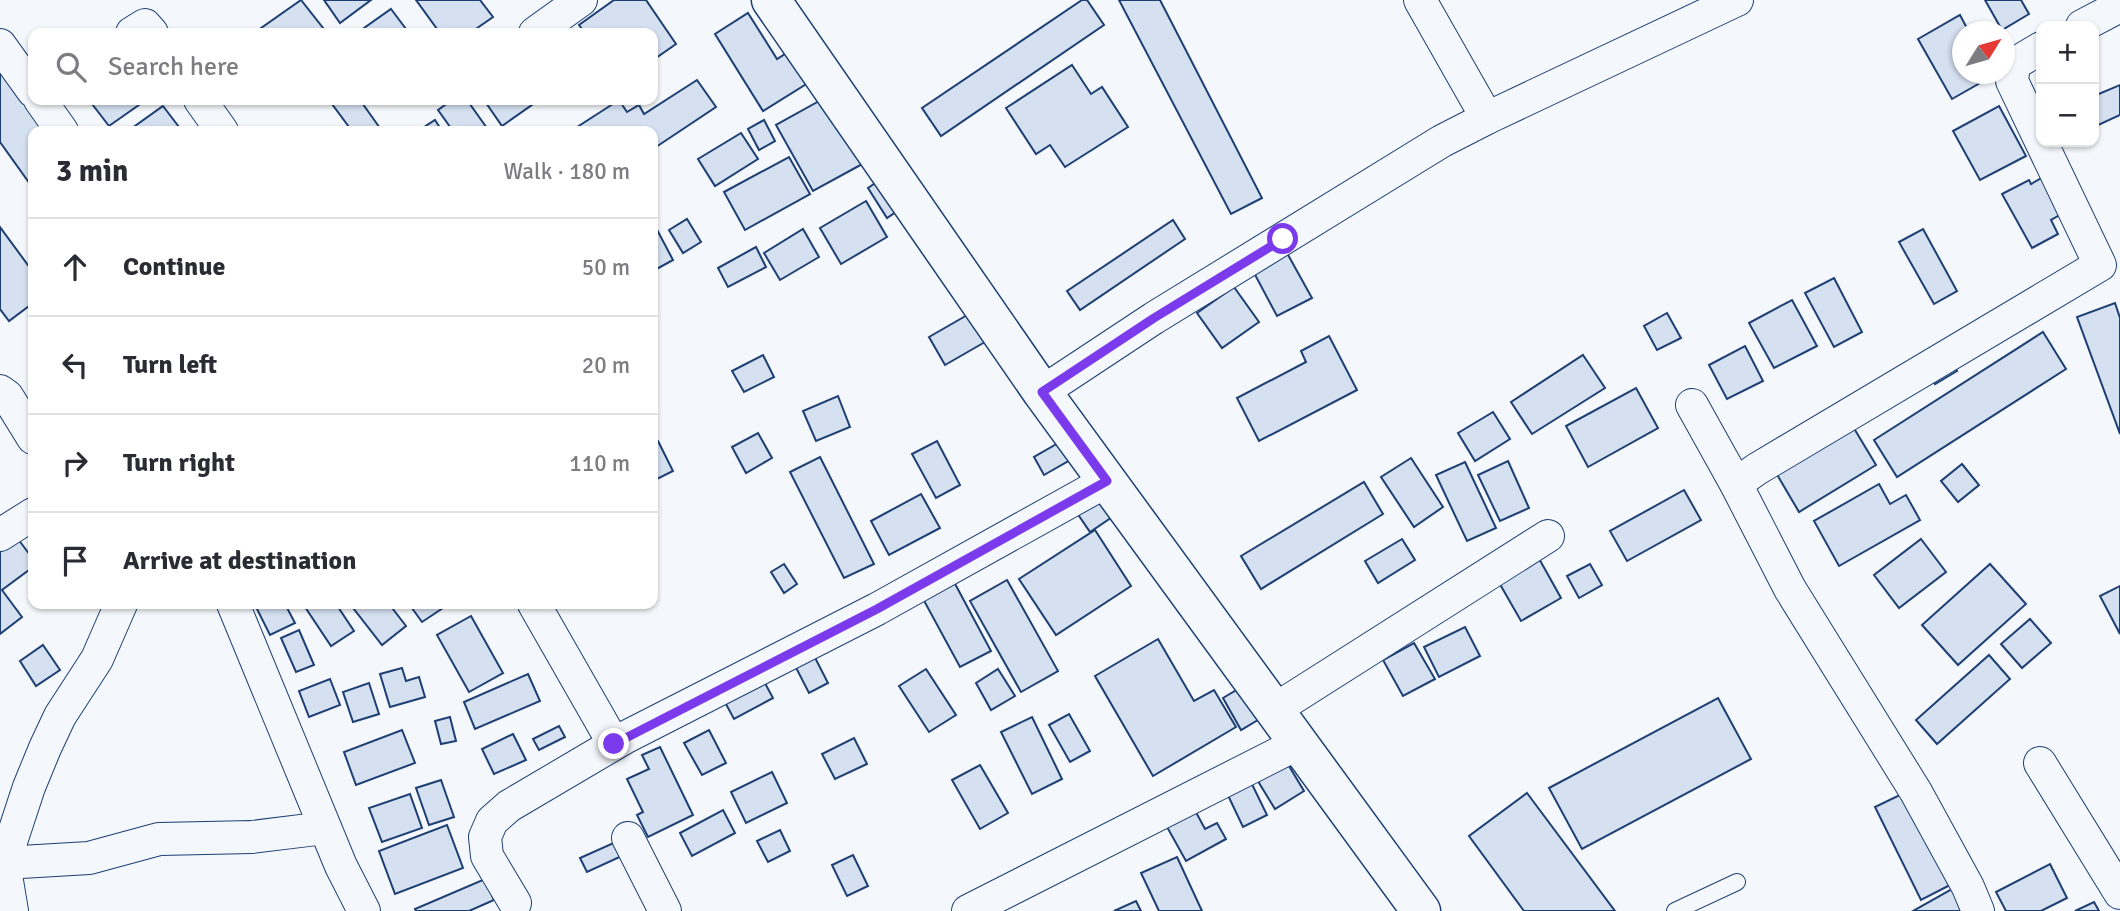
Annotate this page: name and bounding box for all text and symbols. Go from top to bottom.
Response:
north arrow [1952,21,2015,84]
map controls [2036,21,2099,147]
button: + [2036,21,2099,84]
search box [28,28,658,105]
icon: search [52,48,90,86]
text: Search here [108,51,239,83]
button: − [2036,84,2099,147]
text: 3 min [56,153,128,190]
text: Walk · 180 m [504,157,630,186]
route start [1267,223,1298,254]
icon: ahead [56,248,94,286]
text: Continue [123,251,225,283]
text: 50 m [582,253,630,282]
icon: left [56,346,94,384]
text: Turn left [123,349,217,381]
text: 20 m [582,351,630,380]
icon: right [56,444,94,482]
text: Turn right [123,447,235,479]
text: 110 m [569,449,630,478]
icon: arrive [56,542,94,580]
text: Arrive at destination [123,545,356,577]
route end [598,728,629,759]

